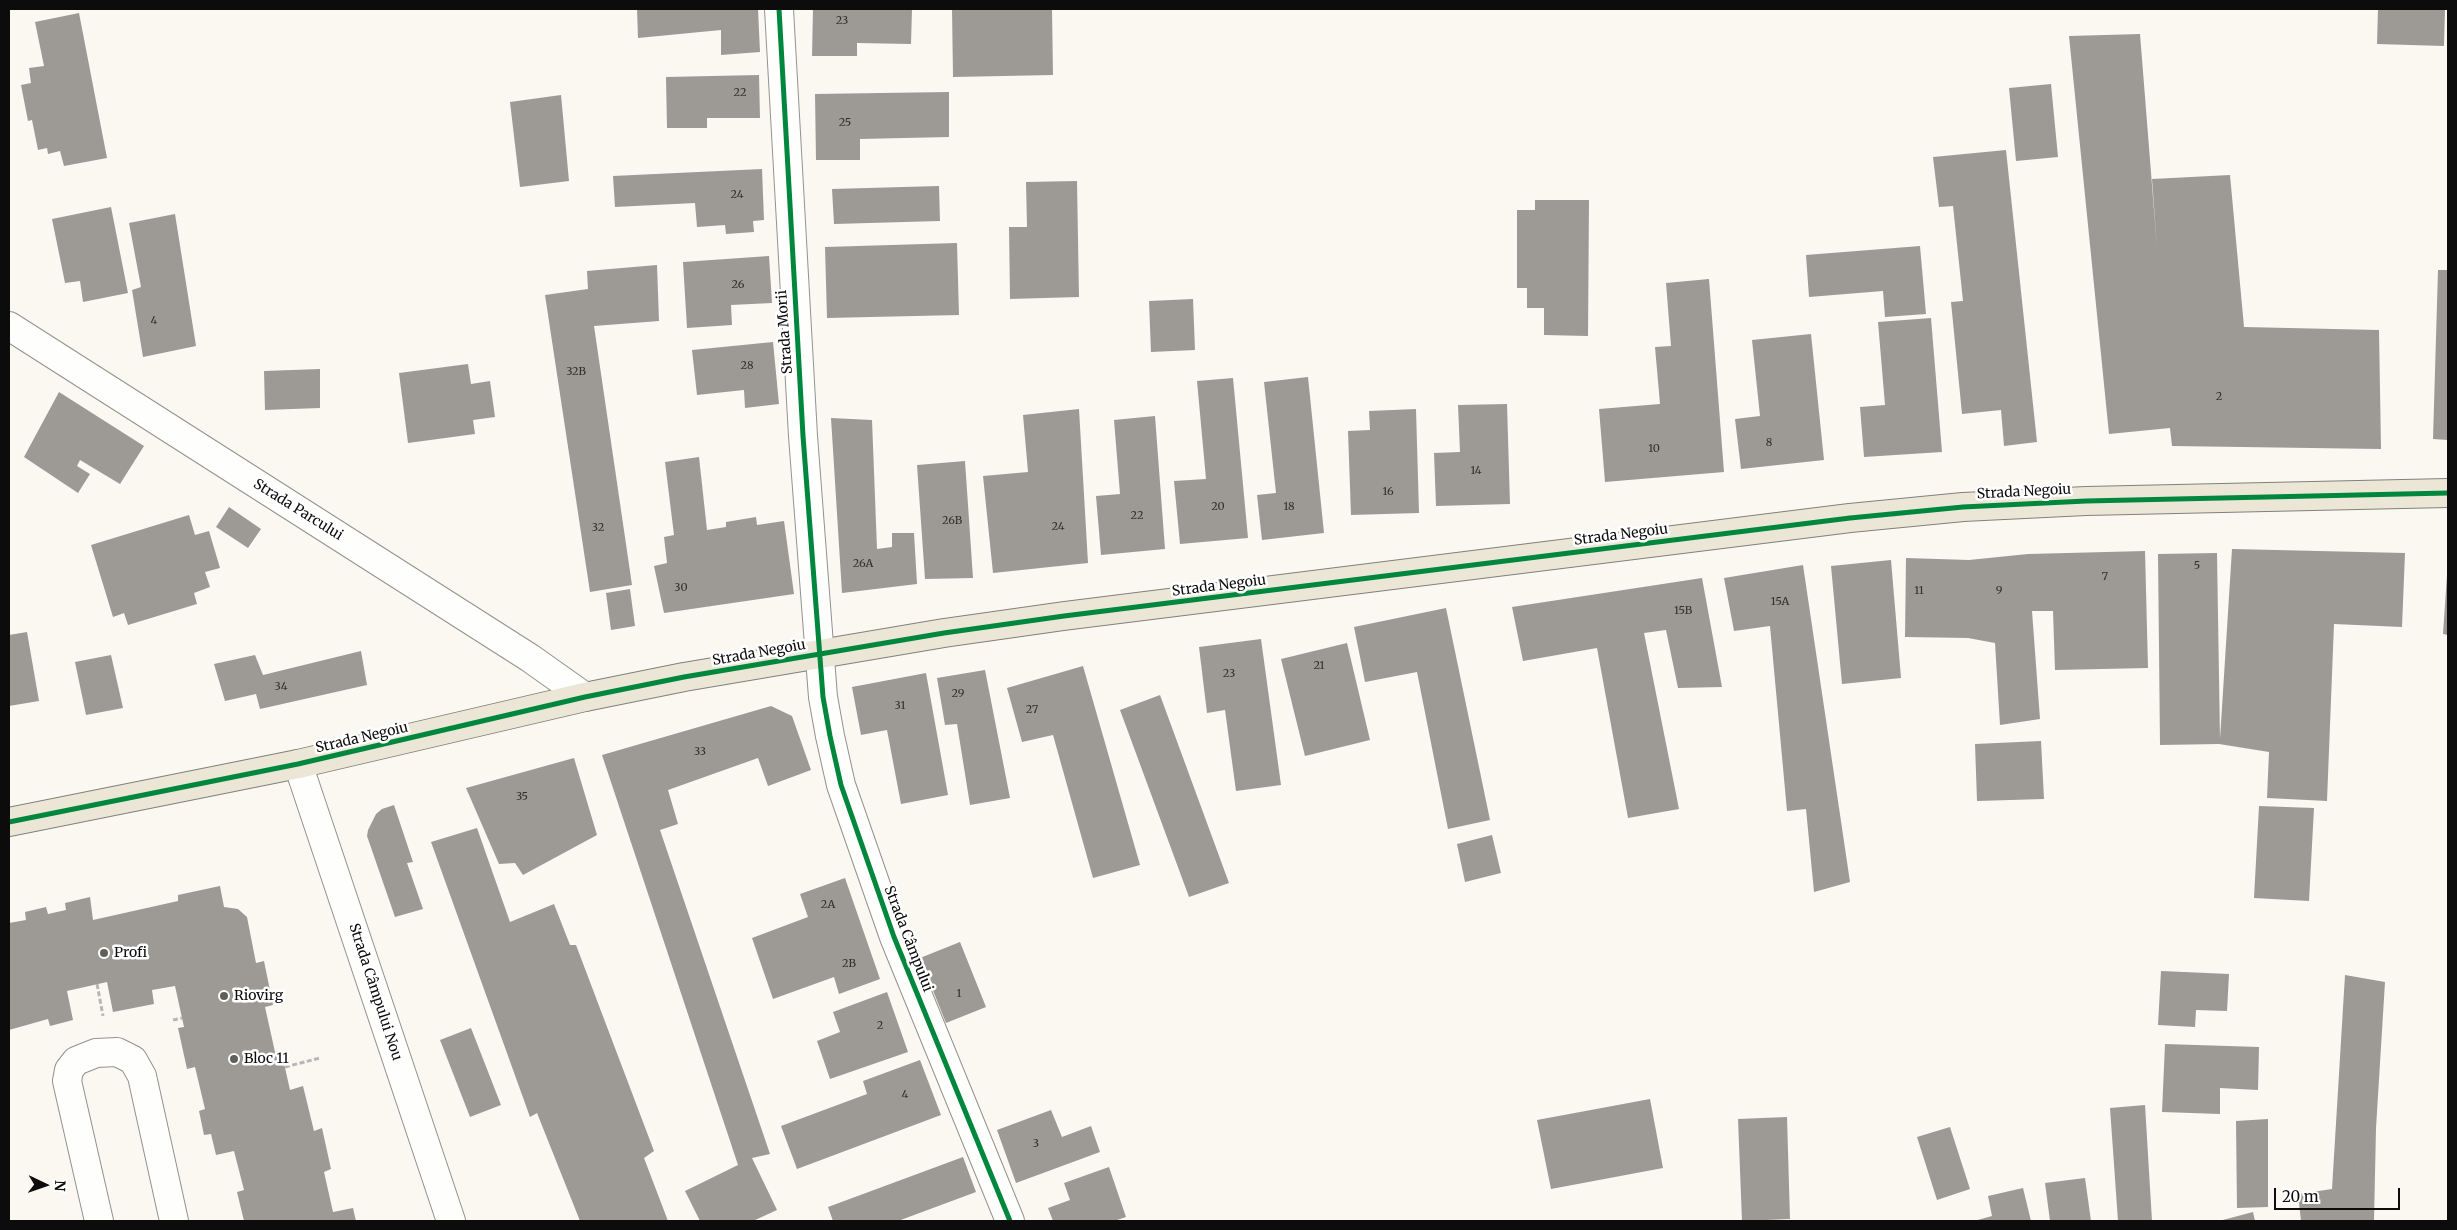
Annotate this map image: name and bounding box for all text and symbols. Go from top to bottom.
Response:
house number: 23 [836,14,848,28]
house number: 22 [734,86,746,100]
house number: 25 [839,116,851,130]
house number: 24 [731,188,743,202]
house number: 26 [732,278,744,292]
street label: Strada Morii [774,289,796,375]
house number: 4 [151,314,157,328]
house number: 28 [741,359,753,373]
house number: 32B [566,365,586,379]
house number: 2 [2216,390,2222,404]
house number: 8 [1766,436,1772,450]
house number: 10 [1648,442,1660,456]
house number: 14 [1470,464,1482,478]
street label: Strada Parcului [250,476,346,544]
street label: Strada Negoiu [1976,481,2072,503]
house number: 16 [1382,485,1394,499]
house number: 20 [1211,500,1225,514]
house number: 18 [1283,500,1295,514]
house number: 22 [1131,509,1143,523]
house number: 26B [942,514,962,528]
house number: 24 [1052,520,1064,534]
house number: 32 [592,521,604,535]
street label: Strada Negoiu [1573,521,1669,549]
house number: 26A [853,557,873,571]
house number: 5 [2194,559,2200,573]
house number: 7 [2102,570,2108,584]
street label: Strada Negoiu [1171,572,1267,600]
house number: 30 [674,581,688,595]
house number: 11 [1914,584,1924,598]
house number: 9 [1996,584,2002,598]
house number: 15A [1771,595,1789,609]
house number: 15B [1674,604,1692,618]
street label: Strada Negoiu [711,637,807,669]
house number: 21 [1313,659,1325,673]
house number: 23 [1223,667,1235,681]
house number: 34 [275,680,287,694]
house number: 29 [952,687,964,701]
house number: 31 [895,699,905,713]
house number: 27 [1026,703,1038,717]
street label: Strada Negoiu [314,719,410,757]
house number: 33 [694,745,706,759]
house number: 35 [516,790,528,804]
street label: Strada Câmpului [880,884,936,994]
house number: 2A [821,898,835,912]
street label: Strada Câmpului Nou [345,921,405,1063]
place label: Profi [114,945,147,961]
marker: Profi [98,947,110,959]
house number: 2B [842,957,856,971]
house number: 1 [957,987,961,1001]
place label: Riovirg [234,988,283,1004]
marker: Riovirg [218,990,230,1002]
house number: 2 [877,1019,883,1033]
place label: Bloc 11 [244,1051,289,1067]
marker: Bloc 11 [228,1053,240,1065]
house number: 4 [902,1088,908,1102]
house number: 3 [1033,1137,1039,1151]
north arrow [20,1160,70,1210]
scale bar [2277,1178,2403,1210]
text: N [51,1180,69,1192]
text: 20 m [2282,1187,2319,1206]

